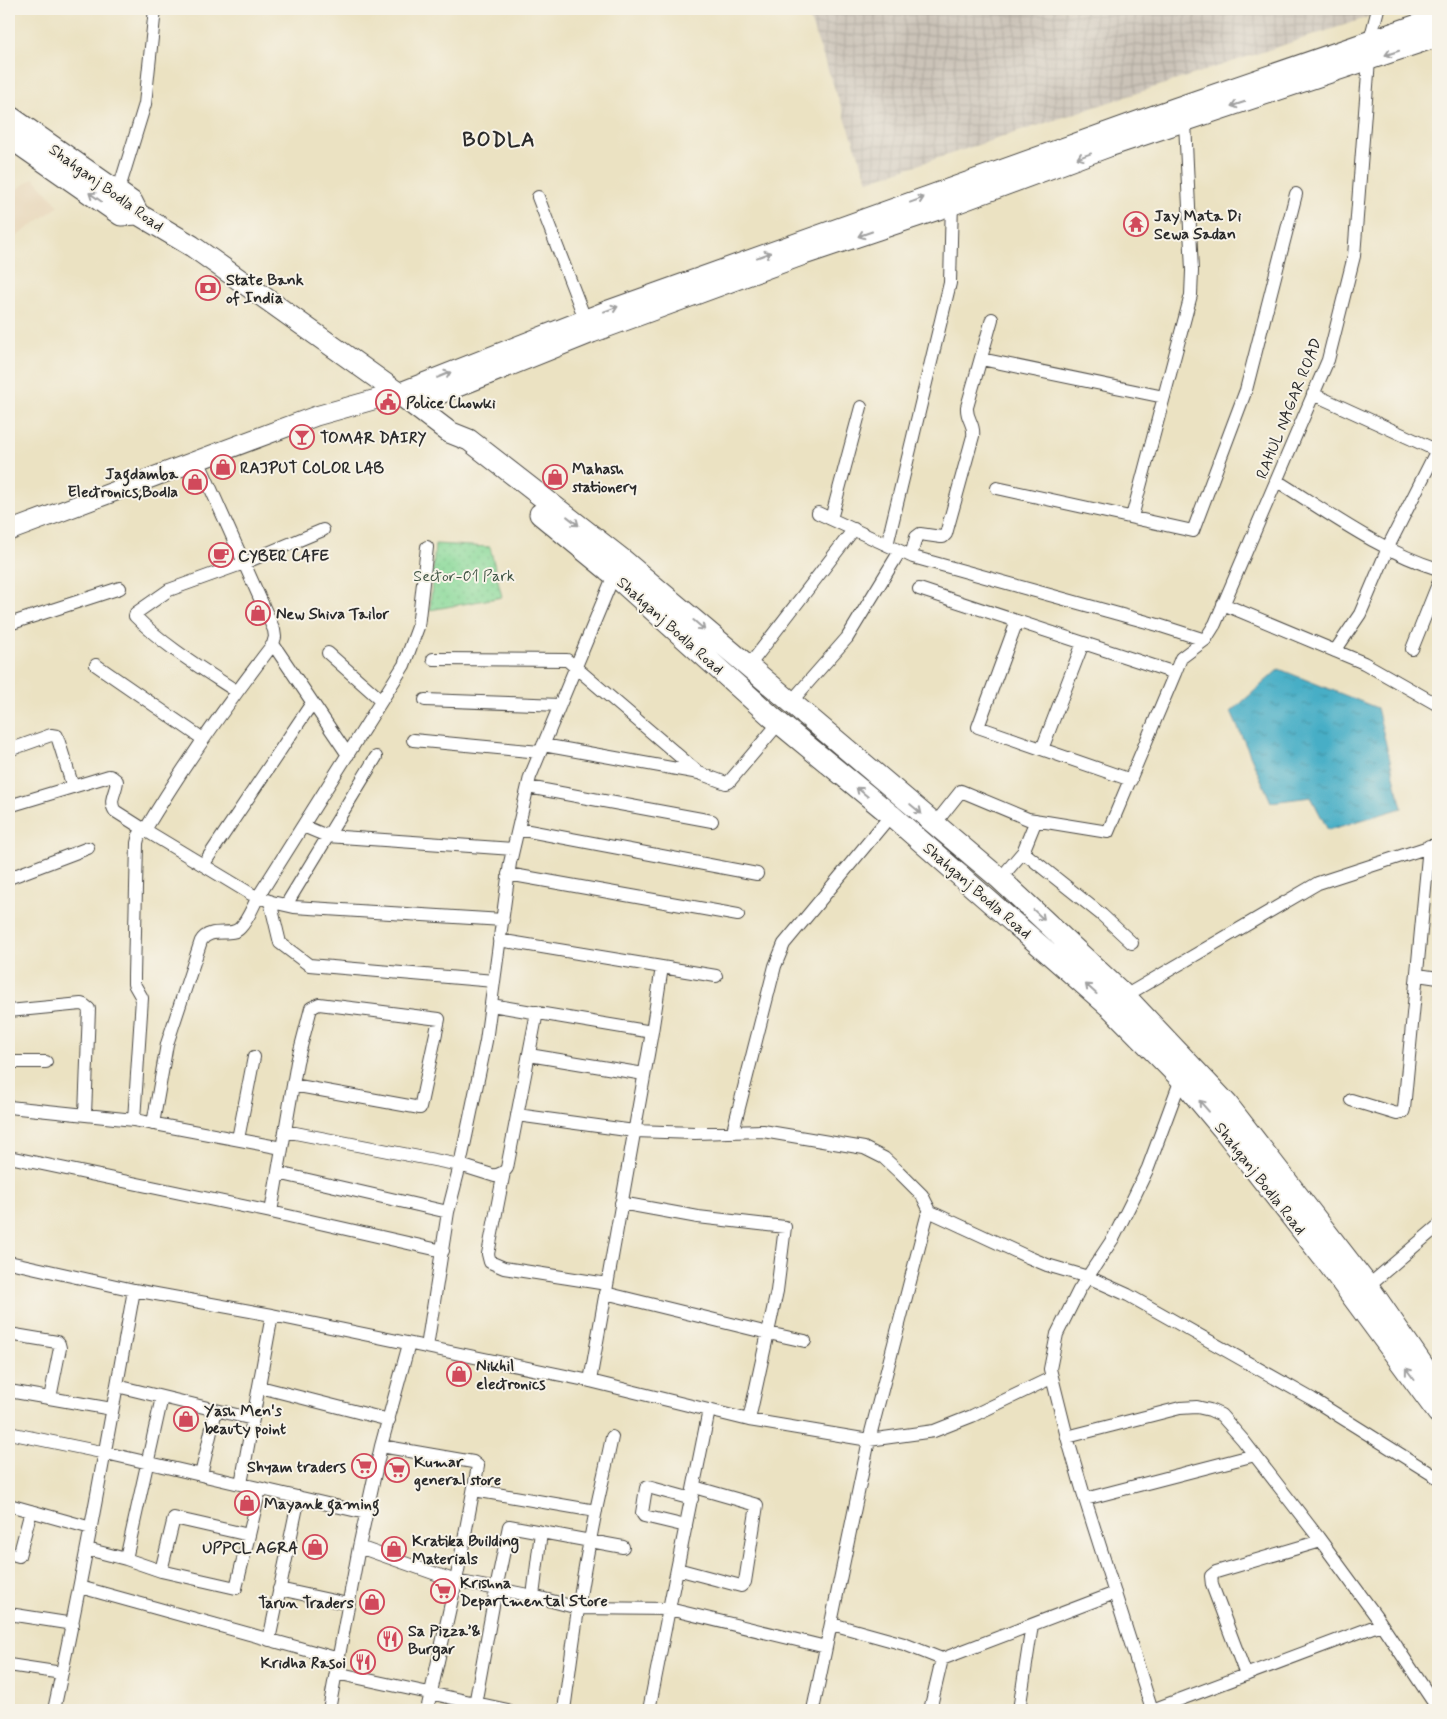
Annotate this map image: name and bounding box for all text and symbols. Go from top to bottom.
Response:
one-way arrow [1385,49,1401,58]
one-way arrow [1231,100,1246,109]
district label: BODLA [462,126,536,154]
street label: Shahganj Bodla Road [44,139,168,237]
one-way arrow [1077,152,1092,161]
one-way arrow [88,192,102,202]
one-way arrow [909,195,925,204]
place label: Jay Mata Di Sewa Sadan [1154,206,1242,245]
temple icon: Jay Mata Di Sewa Sadan [1123,211,1149,237]
one-way arrow [858,230,874,240]
one-way arrow [756,250,771,259]
place label: State Bank of India [226,270,304,309]
bank icon: State Bank of India [195,275,221,301]
one-way arrow [603,304,618,313]
street label: RAHUL NAGAR ROAD [1252,335,1327,482]
one-way arrow [435,370,451,379]
public building icon: Police Chowki [375,389,401,415]
place label: Police Chowki [406,393,496,414]
bar icon: TOMAR DAIRY [289,424,315,450]
place label: TOMAR DAIRY [320,428,426,449]
shop icon: RAJPUT COLOR LAB [210,454,236,480]
place label: RAJPUT COLOR LAB [240,458,385,479]
place label: Mahash stationery [572,459,637,498]
place label: Jagdamba Electronics,Bodla [67,464,178,503]
shop icon: Mahash stationery [542,464,568,490]
shop icon: Jagdamba Electronics,Bodla [182,469,208,495]
one-way arrow [566,516,579,527]
cafe icon: CYBER CAFE [208,542,234,568]
place label: CYBER CAFE [238,546,330,567]
park label: Sector-01 Park [413,566,515,587]
street label: Shahganj Bodla Road [612,572,728,680]
shop icon: New Shiva Tailor [245,600,271,626]
place label: New Shiva Tailor [276,604,389,625]
one-way arrow [692,619,705,631]
one-way arrow [856,786,869,797]
one-way arrow [909,803,922,814]
street label: Shahganj Bodla Road [918,838,1036,944]
one-way arrow [1033,909,1045,921]
one-way arrow [1085,983,1098,995]
one-way arrow [1198,1100,1210,1113]
street label: Shahganj Bodla Road [1209,1118,1310,1239]
place label: Nikhil electronics [476,1356,546,1395]
shop icon: Nikhil electronics [446,1361,472,1387]
one-way arrow [1404,1368,1415,1381]
place label: Yash Men's beauty point [204,1401,286,1440]
shop icon: Yash Men's beauty point [173,1406,199,1432]
place label: Kumar general store [414,1452,501,1492]
supermarket icon: Shyam traders [351,1453,377,1479]
place label: Shyam traders [247,1457,347,1478]
supermarket icon: Kumar general store [384,1457,410,1483]
shop icon: Mayank gaming [234,1490,260,1516]
place label: Mayank gaming [264,1494,379,1517]
place label: Kratika Building Materials [412,1531,519,1570]
shop icon: UPPCL AGRA [302,1534,328,1560]
shop icon: Kratika Building Materials [381,1536,407,1562]
place label: UPPCL AGRA [202,1538,298,1559]
place label: Krishna Departmental Store [460,1573,608,1612]
supermarket icon: Krishna Departmental Store [430,1578,456,1604]
shop icon: Tarun Traders [359,1589,385,1615]
place label: Tarun Traders [258,1593,354,1614]
place label: Sa Pizza’& Burgar [408,1621,481,1662]
restaurant icon: Sa Pizza’& Burgar [377,1626,403,1652]
restaurant icon: Kridha Rasoi [350,1649,376,1675]
place label: Kridha Rasoi [261,1653,346,1674]

